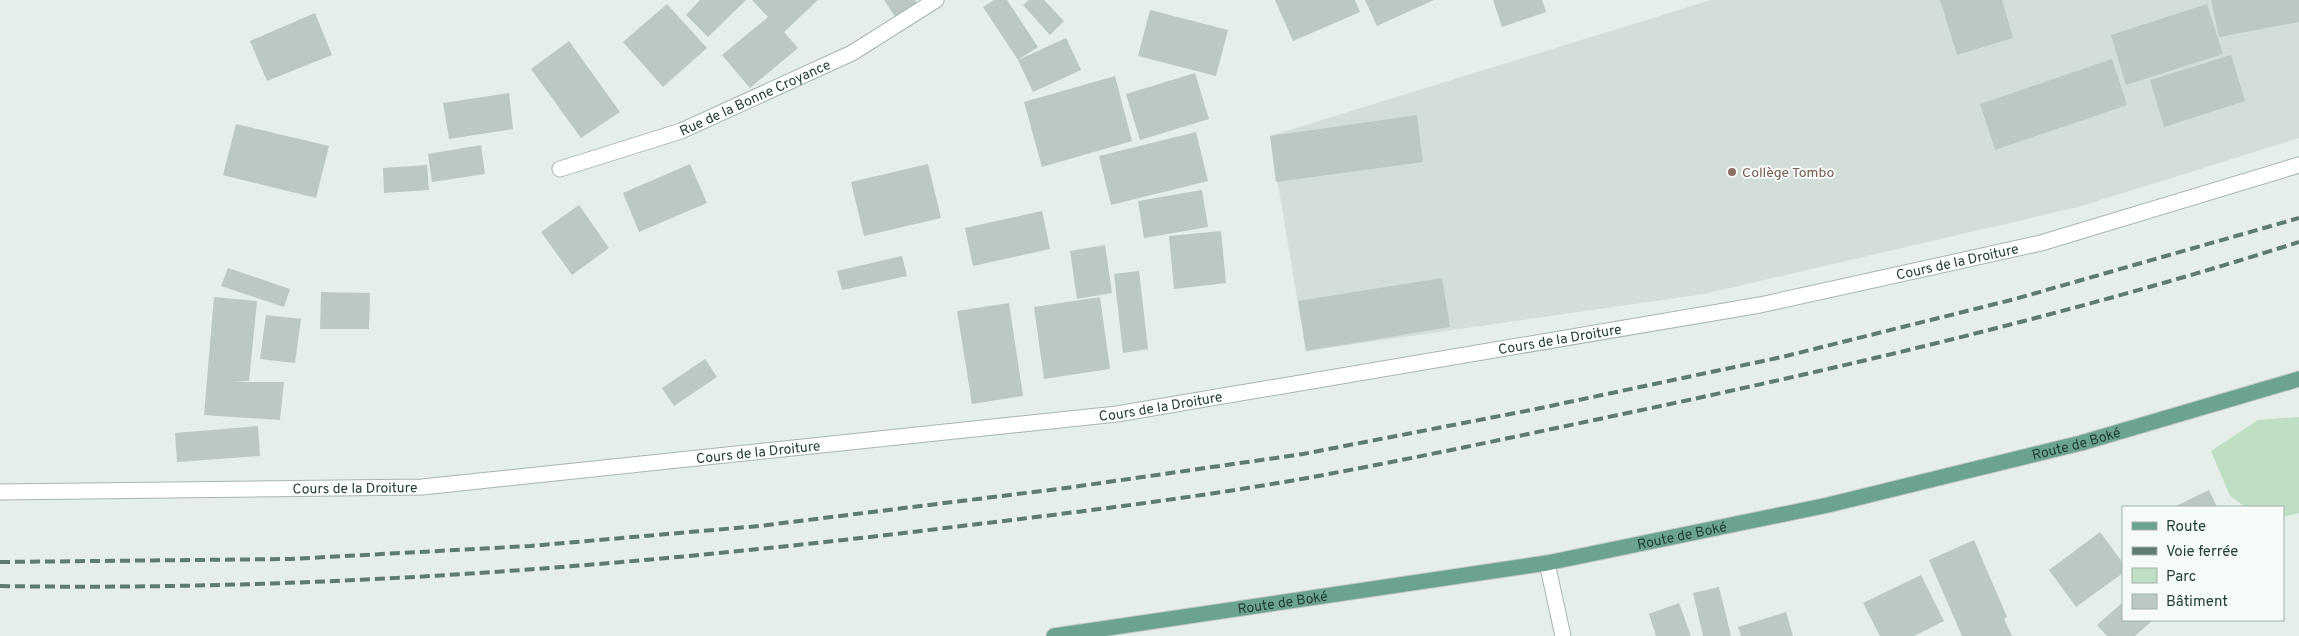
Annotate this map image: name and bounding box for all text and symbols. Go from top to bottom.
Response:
street label: Rue de la Bonne Croyance [677,57,834,140]
place label: Collège Tombo [1742,165,1834,182]
marker: Collège Tombo [1726,166,1738,178]
street label: Cours de la Droiture [1895,241,2020,285]
street label: Cours de la Droiture [1497,322,1623,359]
street label: Cours de la Droiture [1098,389,1224,426]
street label: Route de Boké [2030,425,2123,465]
street label: Cours de la Droiture [695,438,821,468]
street label: Cours de la Droiture [292,480,418,499]
legend [2122,506,2284,621]
text: Route [2166,518,2206,537]
street label: Route de Boké [1636,519,1728,554]
text: Voie ferrée [2166,543,2238,562]
text: Parc [2166,568,2196,587]
street label: Route de Boké [1236,589,1329,619]
text: Bâtiment [2166,593,2228,612]

